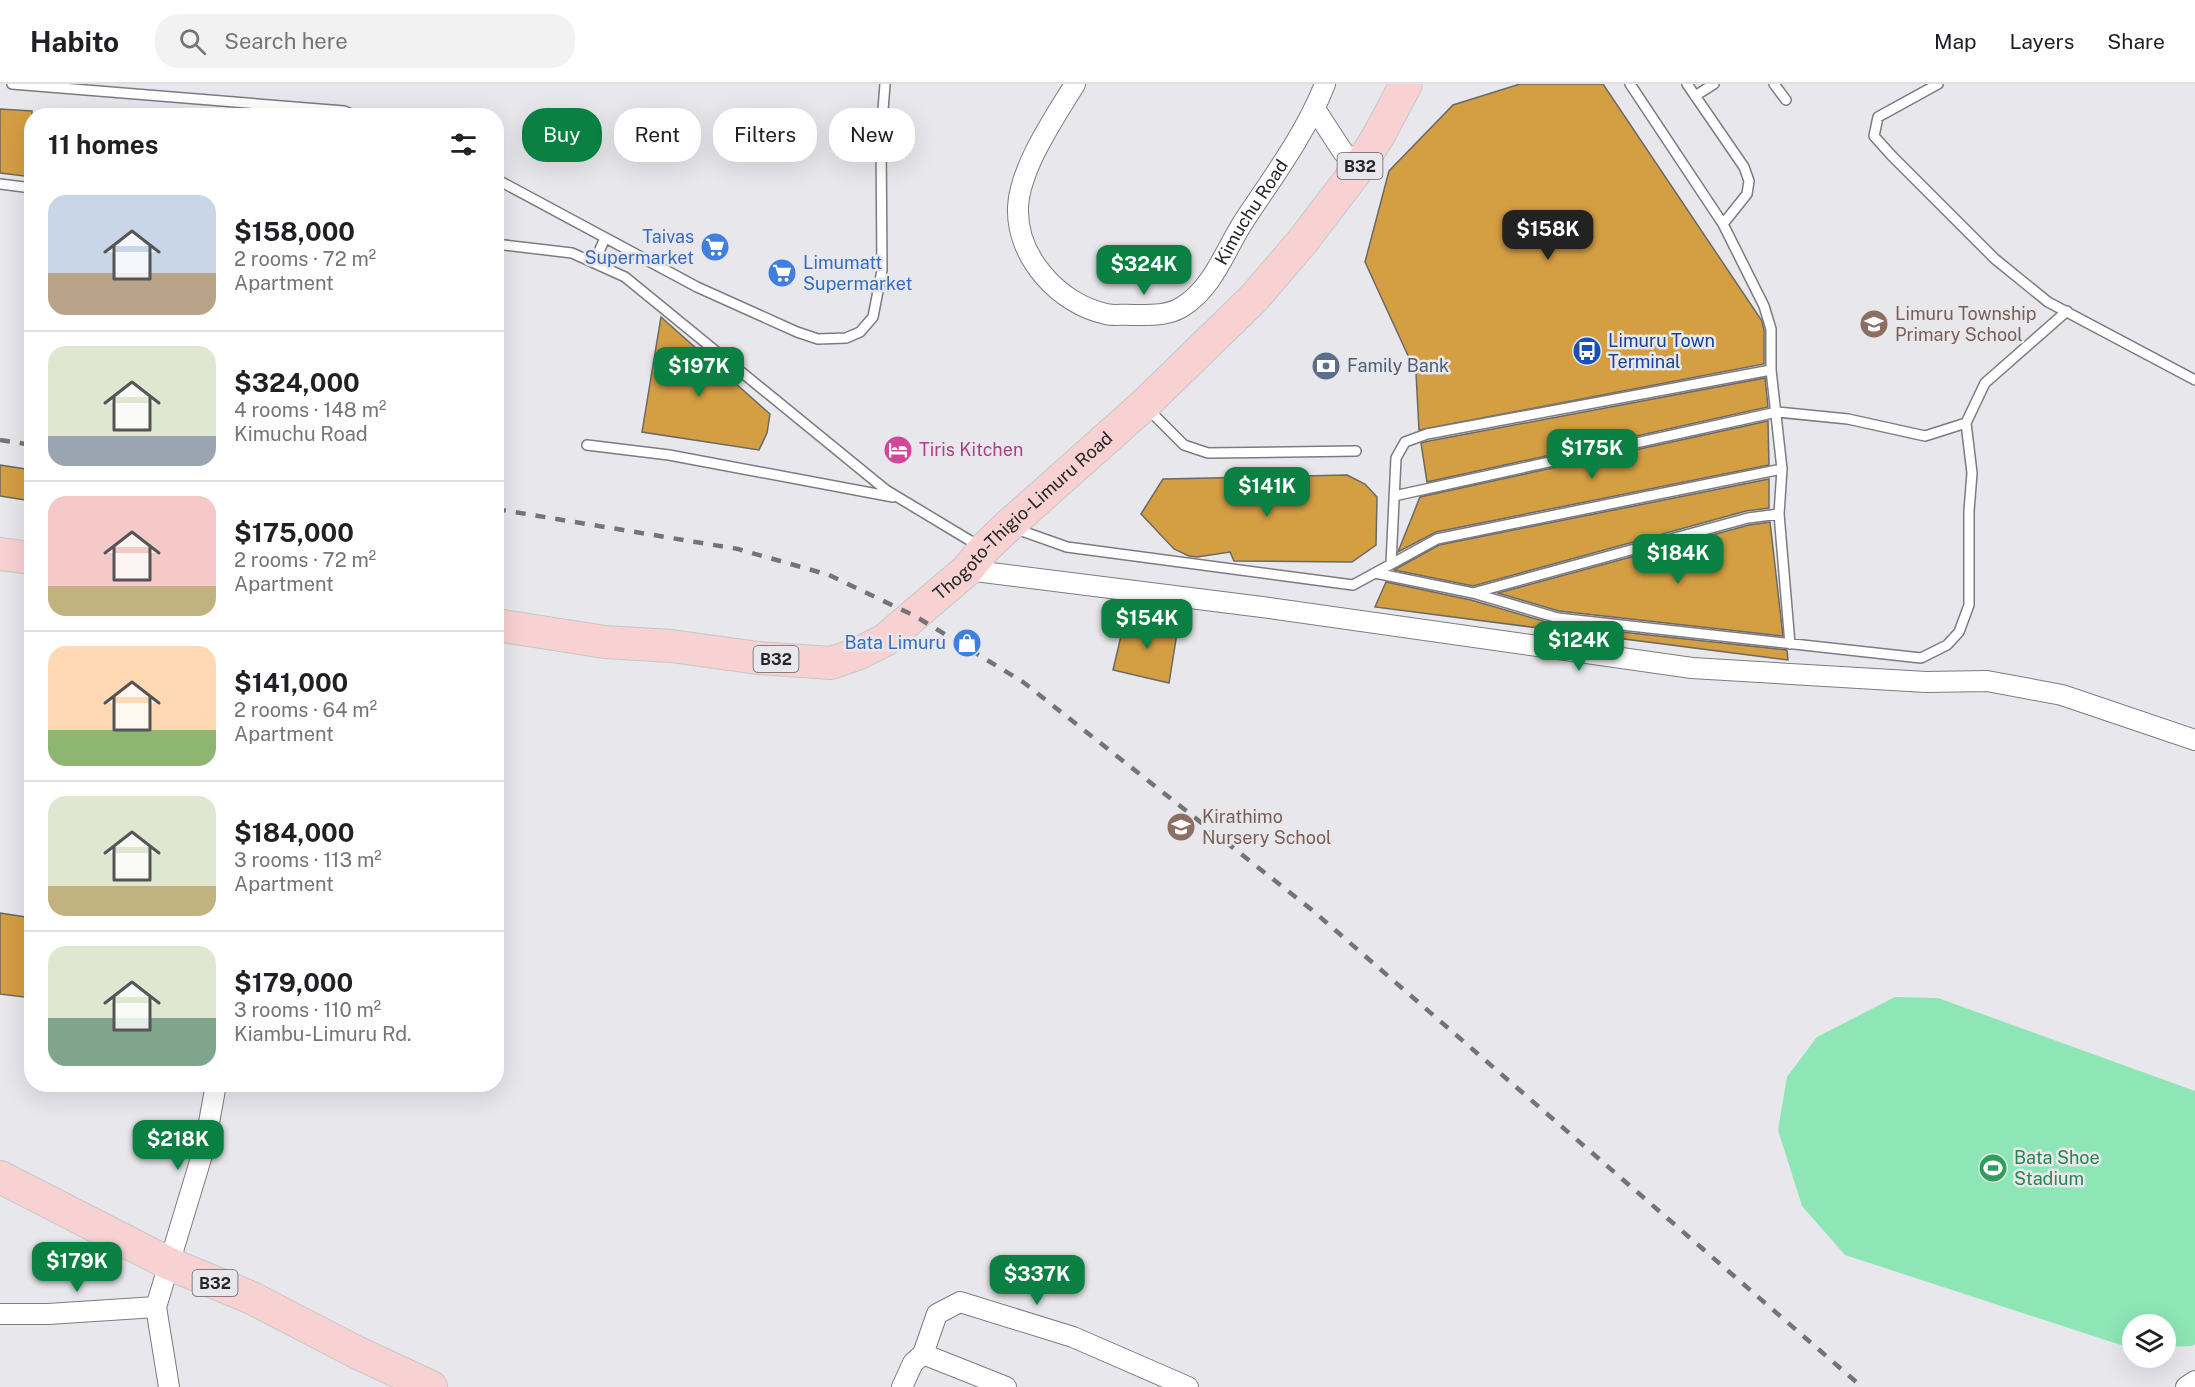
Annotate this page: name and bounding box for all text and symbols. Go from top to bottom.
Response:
search box [155,14,575,68]
text: Habito [30,25,119,58]
icon: search [176,25,209,58]
text: Search here [224,28,348,54]
text: Map [1934,29,1977,54]
text: Layers [2010,29,2074,54]
text: Share [2107,29,2165,54]
chip: Buy [522,108,602,162]
chip: Rent [614,108,701,162]
chip: Filters [713,108,817,162]
chip: New [829,108,915,162]
icon: filters [447,128,480,161]
text: 11 homes [48,129,158,160]
road number: B32 [1338,153,1382,179]
street label: Kimuchu Road [1210,155,1292,269]
pin: $158K [1506,210,1590,261]
text: $158,000 [234,216,355,247]
text: $158K [1516,217,1580,241]
icon: home [96,219,168,291]
place label: Taivas Supermarket [584,226,694,268]
supermarket icon: Taivas Supermarket [699,231,731,263]
pin: $324K [1102,245,1186,296]
text: 2 rooms · 72 m² [234,247,376,271]
place label: Limumatt Supermarket [803,252,913,294]
text: $324K [1110,252,1178,276]
supermarket icon: Limumatt Supermarket [766,257,798,289]
text: Apartment [234,271,334,295]
place label: Limuru Township Primary School [1895,303,2037,345]
school or university icon: Limuru Township Primary School [1858,308,1890,340]
place label: Limuru Town Terminal [1608,330,1715,372]
bus stop icon: Limuru Town Terminal [1571,335,1603,367]
pin: $197K [657,347,741,398]
bank icon: Family Bank [1310,350,1342,382]
text: $197K [668,354,730,378]
place label: Family Bank [1347,355,1449,376]
text: $324,000 [234,367,360,398]
icon: home [96,370,168,442]
text: 4 rooms · 148 m² [234,398,386,422]
text: Kimuchu Road [234,422,368,446]
street label: Thogoto-Thigio-Limuru Road [929,427,1117,604]
pin: $175K [1550,429,1634,480]
hotel icon: Tiris Kitchen [882,434,914,466]
text: $175K [1561,436,1623,460]
place label: Tiris Kitchen [919,439,1023,460]
pin: $141K [1225,467,1309,518]
text: $141K [1238,474,1296,498]
text: $175,000 [234,517,354,548]
icon: home [96,520,168,592]
pin: $184K [1636,534,1720,585]
text: $184K [1647,541,1709,565]
text: 2 rooms · 72 m² [234,548,376,572]
text: Apartment [234,572,334,596]
pin: $154K [1105,599,1189,650]
text: $154K [1115,606,1179,630]
pin: $124K [1537,621,1621,672]
shop icon: Bata Limuru [951,627,983,659]
text: $124K [1548,628,1610,652]
place label: Bata Limuru [845,632,946,653]
road number: B32 [754,646,798,672]
text: $141,000 [234,667,348,698]
icon: home [96,670,168,742]
text: 2 rooms · 64 m² [234,698,377,722]
text: Apartment [234,722,334,746]
place label: Kirathimo Nursery School [1202,806,1332,848]
school or university icon: Kirathimo Nursery School [1165,811,1197,843]
text: $184,000 [234,817,355,848]
icon: home [96,820,168,892]
text: 3 rooms · 113 m² [234,848,382,872]
text: Apartment [234,872,334,896]
text: $179,000 [234,967,353,998]
icon: home [96,970,168,1042]
text: 3 rooms · 110 m² [234,998,381,1022]
text: Kiambu-Limuru Rd. [234,1022,412,1046]
pin: $218K [136,1120,220,1171]
text: $218K [147,1127,209,1151]
place label: Bata Shoe Stadium [2014,1147,2100,1189]
sports icon: Bata Shoe Stadium [1977,1152,2009,1184]
pin: $179K [35,1242,119,1293]
text: $179K [46,1249,108,1273]
pin: $337K [995,1255,1079,1306]
text: $337K [1004,1262,1070,1286]
road number: B32 [192,1270,238,1296]
map controls [2122,1314,2176,1368]
button: layers [2122,1314,2176,1368]

